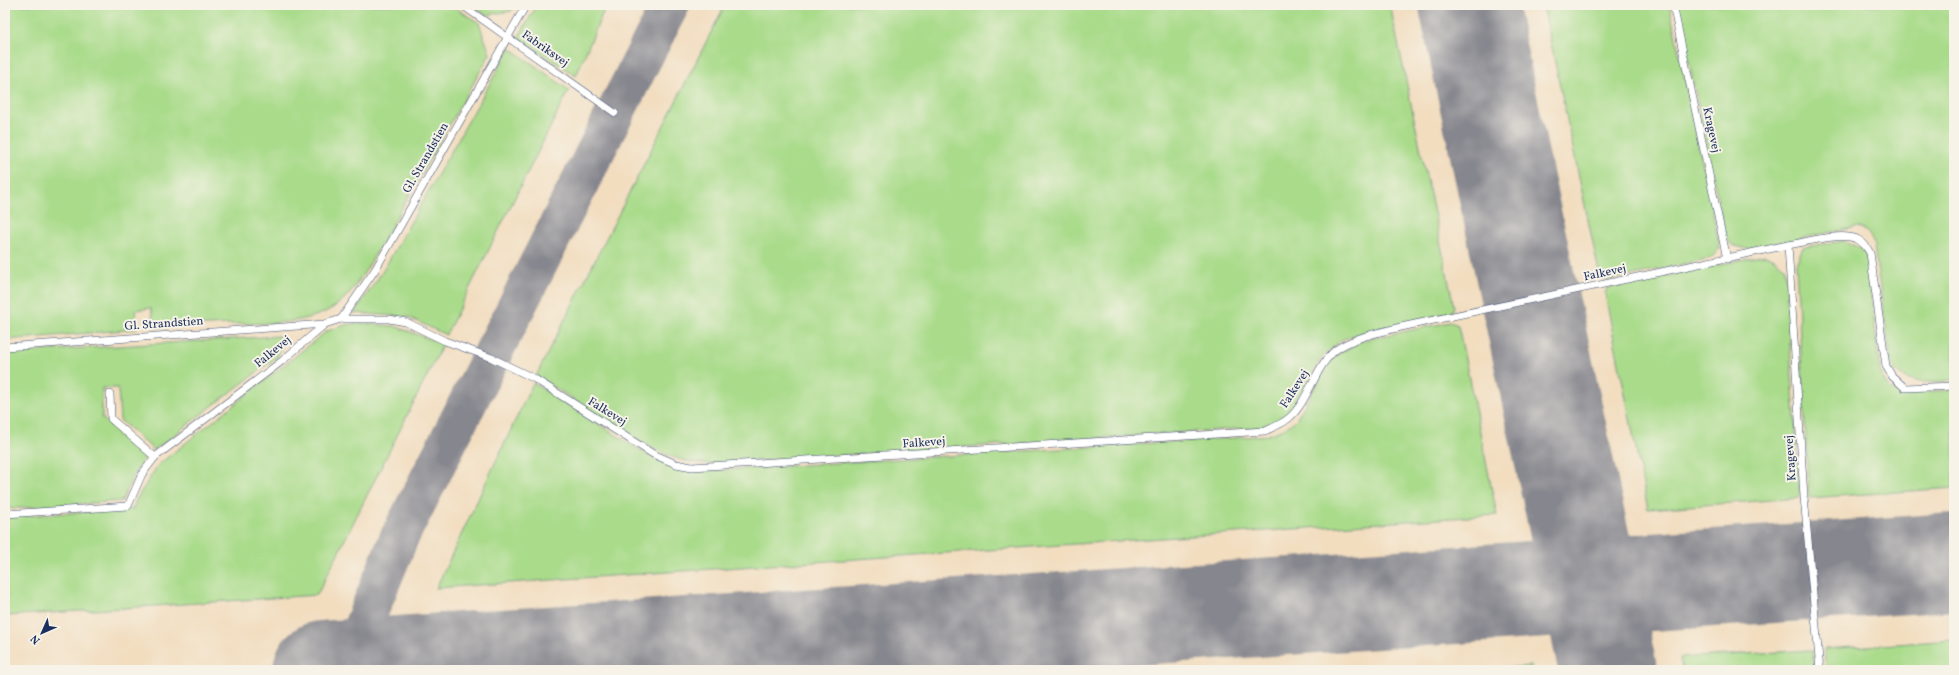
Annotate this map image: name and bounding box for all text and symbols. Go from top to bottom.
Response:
street label: Fabriksvej [518,27,572,71]
street label: Kragevej [1698,106,1724,154]
street label: Gl. Strandstien [399,120,453,196]
street label: Falkevej [1582,261,1628,285]
street label: Gl. Strandstien [124,313,204,335]
street label: Falkevej [251,332,295,372]
street label: Falkevej [1277,367,1313,411]
street label: Falkevej [585,394,629,430]
street label: Falkevej [902,434,946,452]
street label: Kragevej [1781,434,1801,482]
north arrow [22,613,62,653]
text: N [28,631,44,647]

